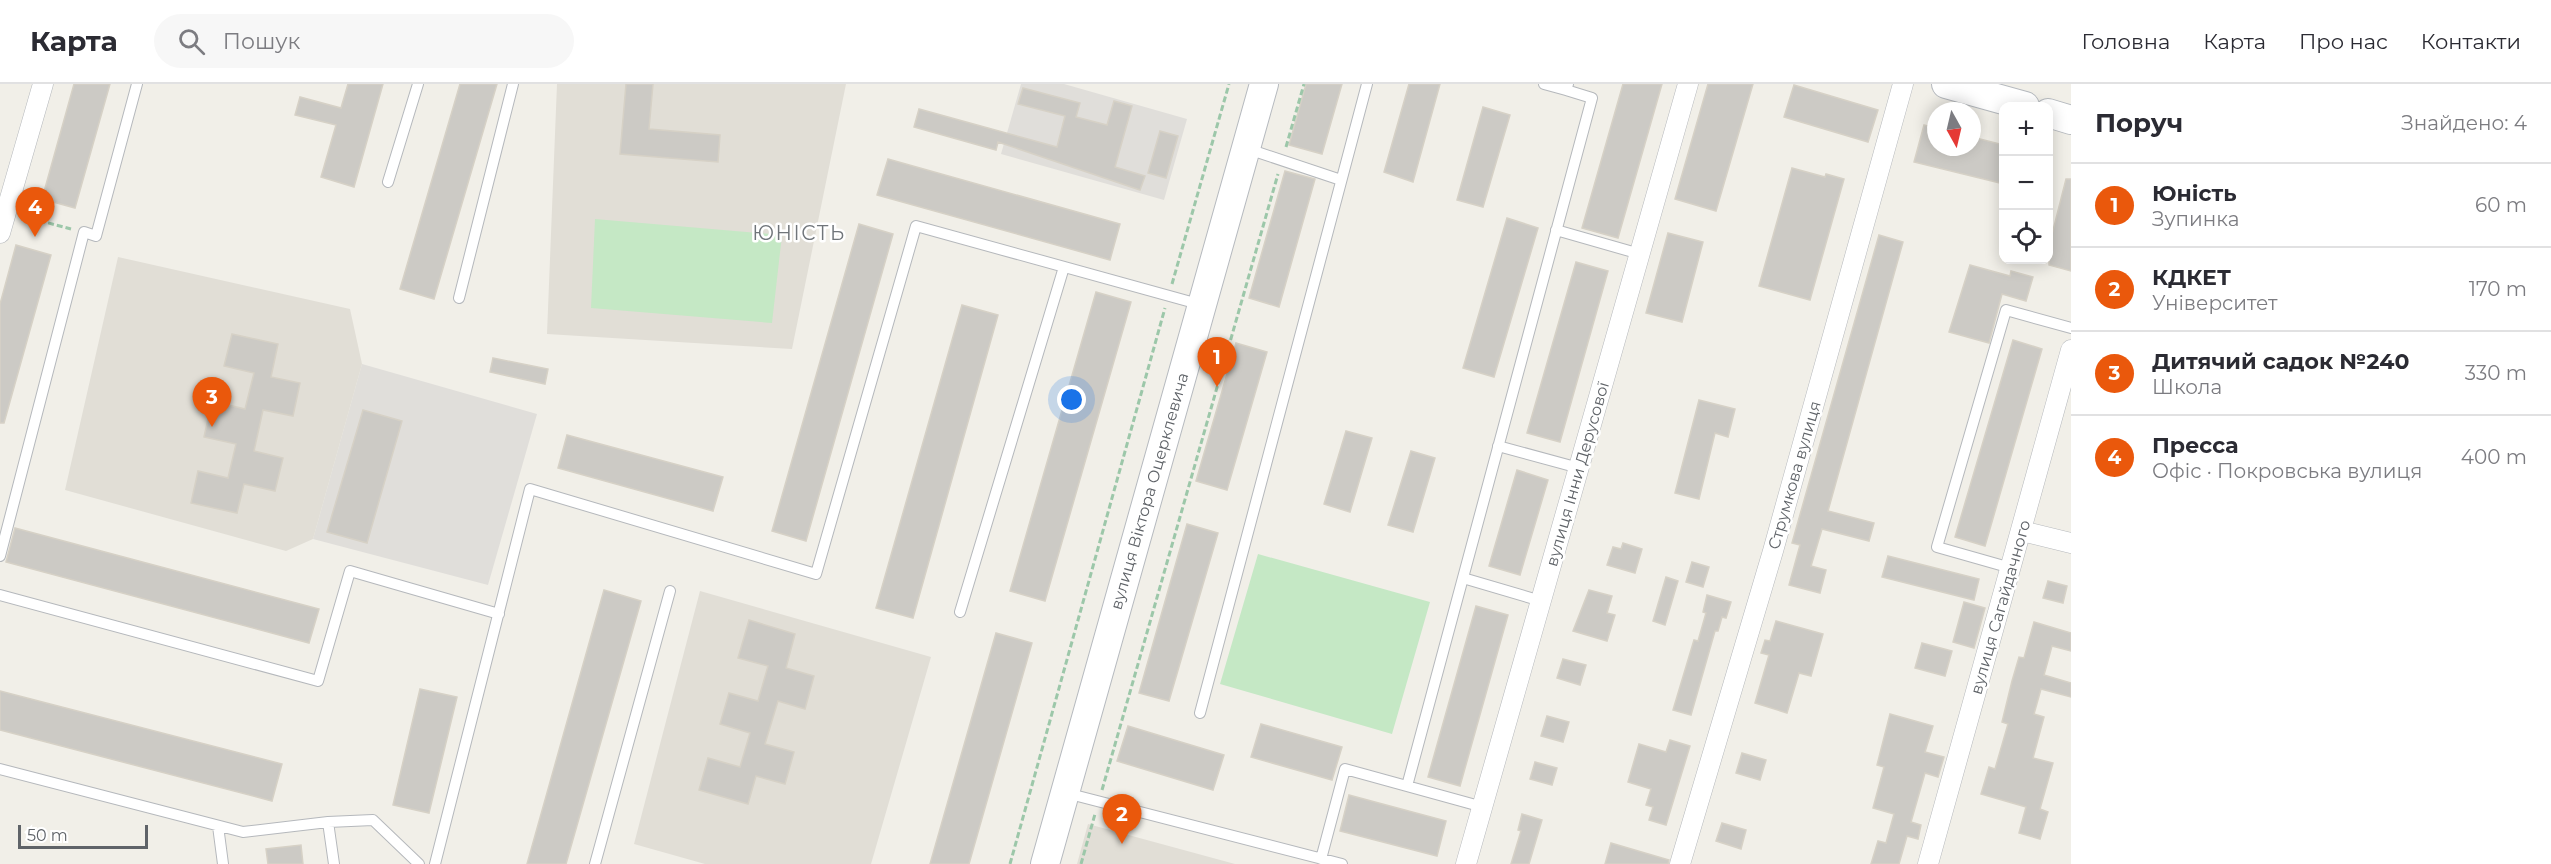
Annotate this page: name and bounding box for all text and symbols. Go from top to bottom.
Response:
search box [154,14,574,68]
text: Карта [30,24,118,58]
icon: search [175,25,208,58]
text: Пошук [223,28,300,55]
text: Головна [2082,29,2170,54]
text: Карта [2203,29,2266,54]
text: Про нас [2299,29,2388,54]
text: Контакти [2421,29,2521,54]
north arrow [1927,102,1981,156]
map controls [1999,102,2053,264]
button: + [1999,102,2053,156]
text: Поруч [2095,107,2183,139]
text: Знайдено: 4 [2401,111,2527,135]
button: − [1999,156,2053,210]
text: Юність [2152,180,2237,207]
pin: 4 [15,188,54,237]
text: 1 [2111,193,2118,217]
text: 60 m [2475,193,2527,217]
text: Зупинка [2152,207,2239,231]
button: locate [1999,210,2053,264]
district label: ЮНІСТЬ [752,221,846,245]
text: КДКЕТ [2152,264,2231,291]
text: 2 [2109,277,2120,301]
text: 170 m [2469,277,2527,301]
text: Університет [2152,291,2277,315]
pin: 1 [1198,338,1236,387]
text: Дитячий садок №240 [2152,348,2409,375]
text: 3 [2109,361,2120,385]
text: 330 m [2465,361,2527,385]
street label: вулиця Віктора Оцерклевича [1106,370,1193,612]
text: Школа [2152,375,2222,399]
pin: 3 [192,378,232,427]
street label: вулиця Інни Дерусової [1542,380,1613,569]
your location [1057,385,1086,414]
street label: Струмкова вулиця [1764,399,1825,552]
text: Пресса [2152,432,2238,459]
text: 4 [2108,445,2121,469]
text: 400 m [2461,445,2527,469]
text: Офіс · Покровська вулиця [2152,459,2422,483]
street label: вулиця Сагайдачного [1966,518,2034,697]
pin: 2 [1102,794,1142,844]
scale bar [18,822,148,850]
text: 50 m [27,826,68,845]

